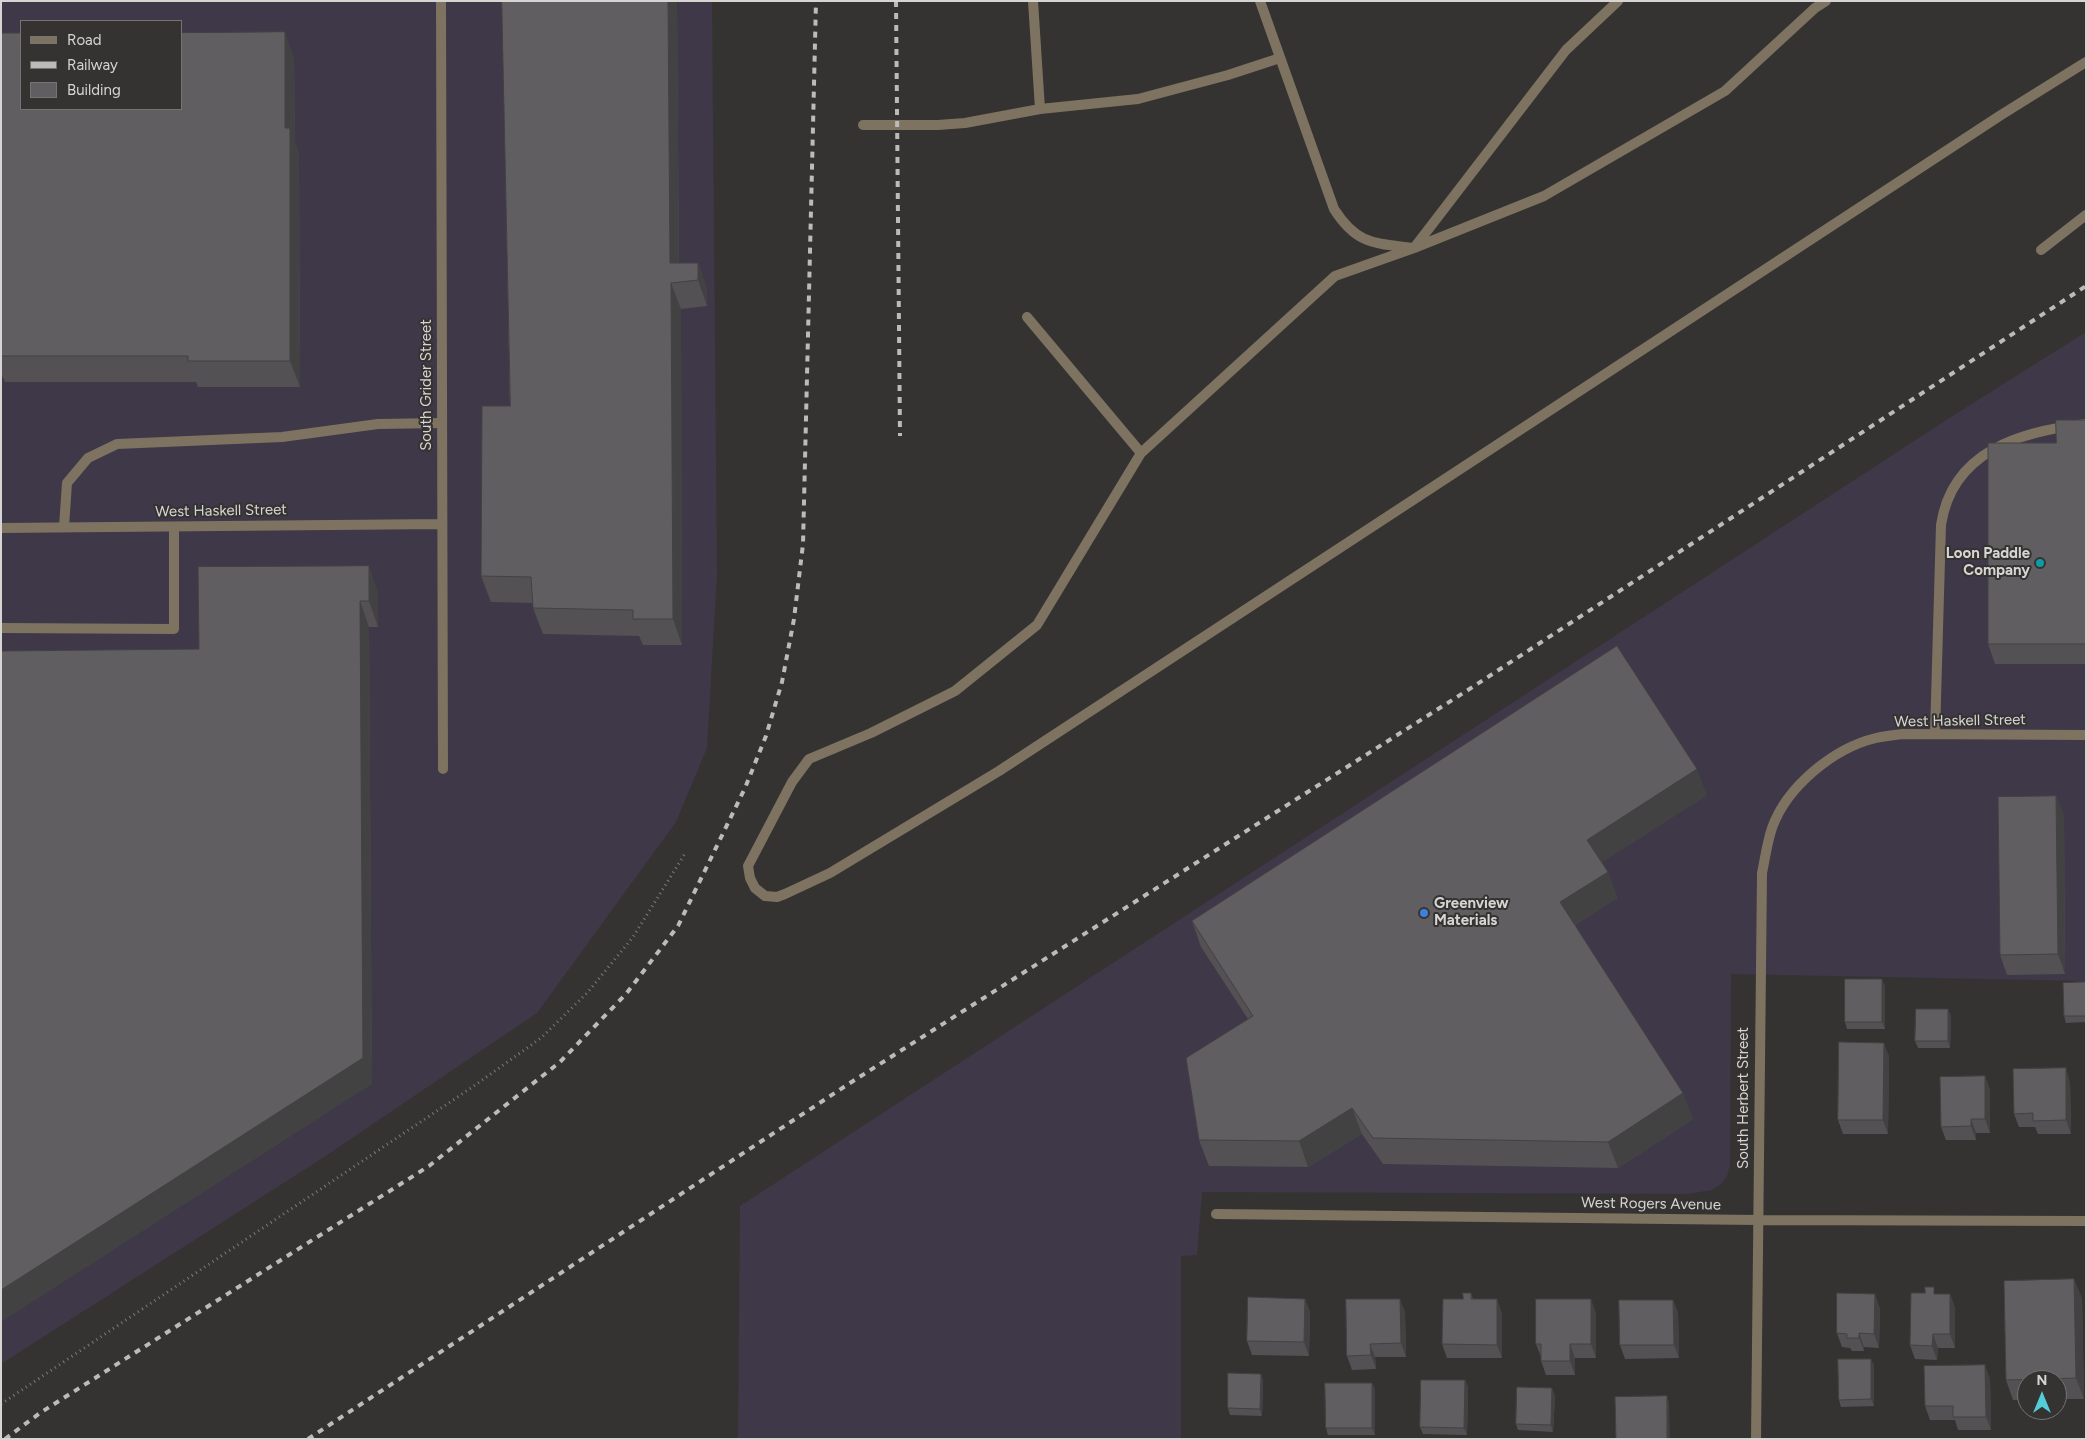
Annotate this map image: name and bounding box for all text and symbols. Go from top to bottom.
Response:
legend [20,20,182,110]
text: Road [67,31,102,49]
text: Railway [67,56,118,74]
text: Building [67,81,121,99]
street label: South Grider Street [418,319,436,451]
street label: West Haskell Street [155,501,287,521]
place label: Loon Paddle Company [1946,545,2030,580]
marker: Loon Paddle Company [2034,557,2046,569]
street label: West Haskell Street [1894,711,2026,731]
place label: Greenview Materials [1434,895,1509,930]
marker: Greenview Materials [1418,907,1430,919]
street label: South Herbert Street [1735,1027,1753,1169]
street label: West Rogers Avenue [1581,1194,1721,1214]
north arrow [2017,1370,2067,1420]
text: N [2037,1372,2047,1389]

